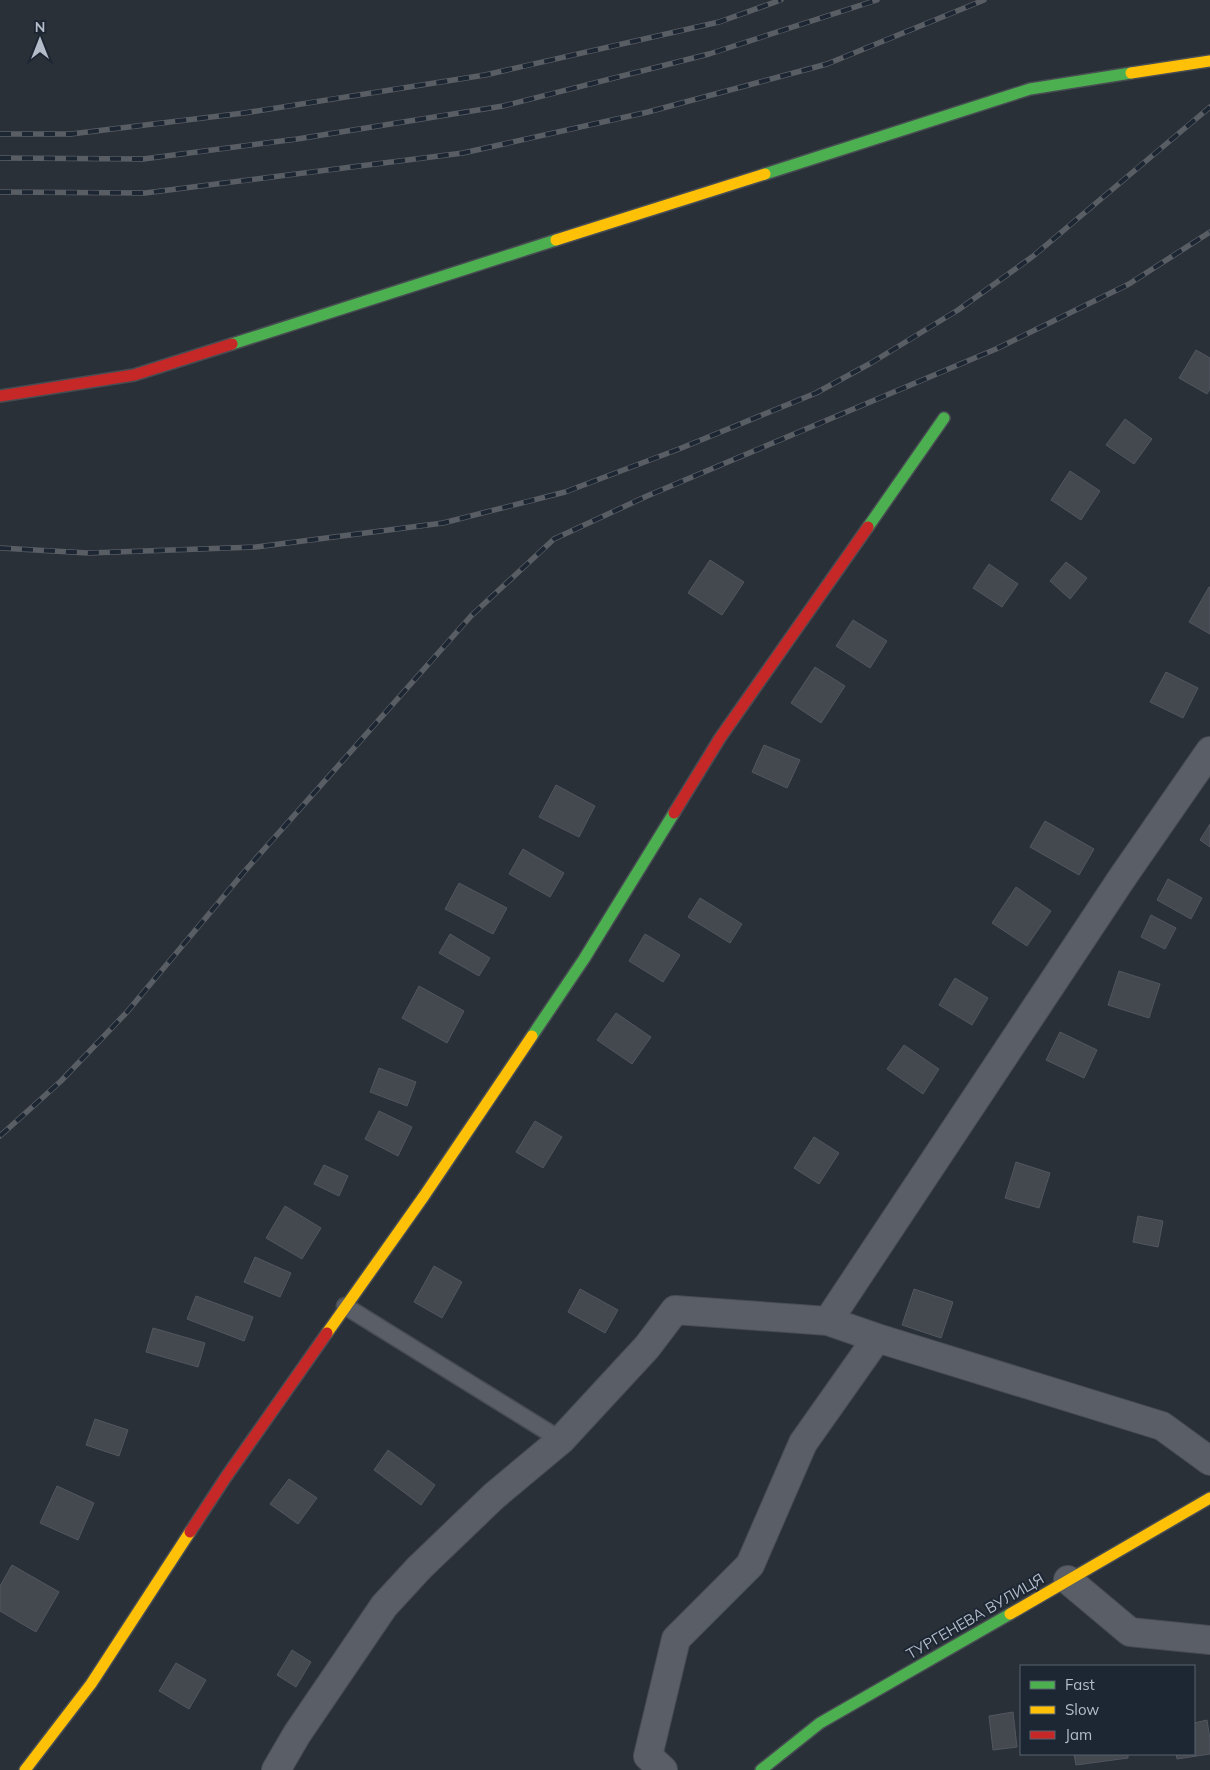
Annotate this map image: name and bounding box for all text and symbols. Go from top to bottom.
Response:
north arrow [15,15,65,65]
text: N [35,18,45,36]
street label: ТУРГЕНЕВА ВУЛИЦЯ [903,1569,1047,1663]
legend [1020,1665,1195,1755]
text: Fast [1065,1675,1095,1694]
text: Slow [1065,1700,1099,1719]
text: Jam [1065,1725,1092,1744]

